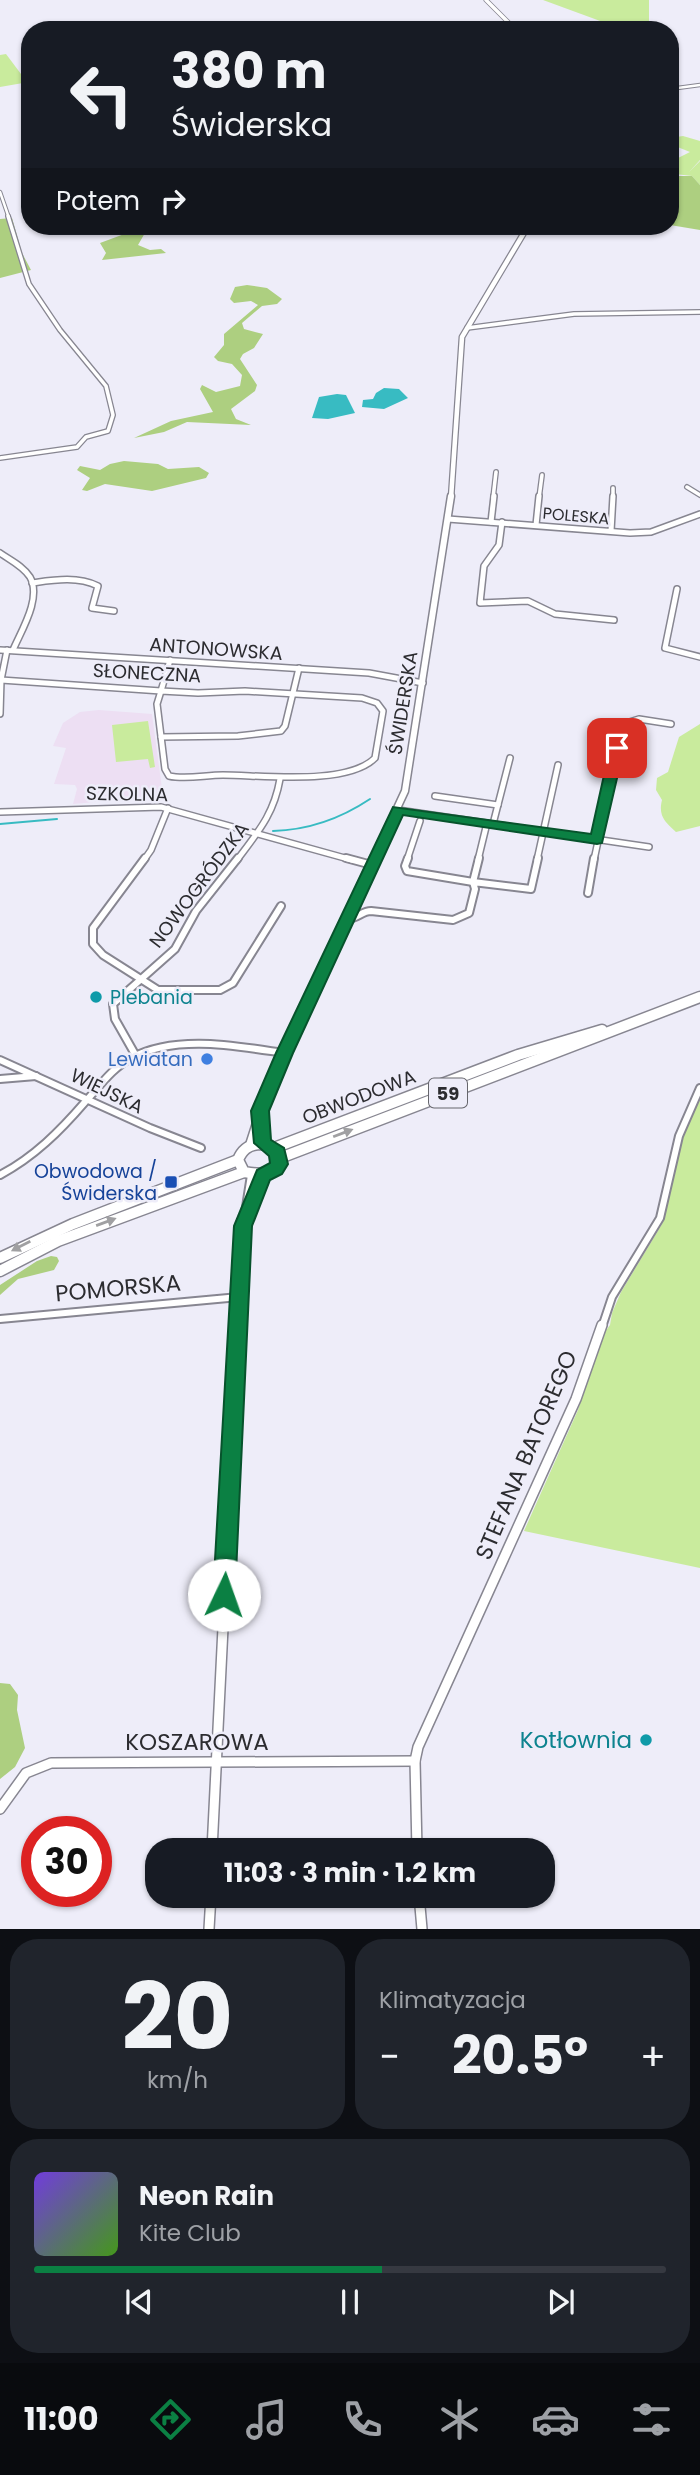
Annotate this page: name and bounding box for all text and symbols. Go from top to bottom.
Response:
text: 380 m [171,37,327,105]
icon: left [56,49,147,140]
text: Świderska [171,102,332,147]
icon: right [154,182,192,220]
text: Potem [56,183,140,219]
street label: POLESKA [542,502,610,530]
street label: ANTONOWSKA [148,631,284,667]
street label: ŚWIDERSKA [381,649,425,757]
street label: SŁONECZNA [92,657,202,689]
pin [587,718,647,778]
icon: arrive [598,729,636,767]
street label: SZKOLNA [86,780,168,808]
street label: NOWOGRÓDZKA [143,816,255,953]
place label: Plebania [110,984,193,1011]
marker: Plebania [88,989,104,1005]
place label: Lewiatan [108,1046,193,1073]
marker: Lewiatan [199,1051,215,1067]
street label: WIEJSKA [66,1062,148,1120]
street label: OBWODOWA [298,1063,420,1131]
road number: 59 [429,1078,467,1108]
one-way arrow [333,1128,354,1139]
place label: Obwodowa / Świderska [34,1158,157,1207]
marker: Obwodowa / Świderska [163,1174,179,1190]
one-way arrow [96,1217,117,1228]
one-way arrow [11,1241,31,1252]
street label: POMORSKA [54,1267,182,1309]
street label: STEFANA BATOREGO [467,1345,585,1565]
position arrow [187,1558,261,1632]
place label: Kotłownia [520,1724,632,1756]
street label: KOSZAROWA [125,1726,269,1758]
marker: Kotłownia [638,1732,654,1748]
speed limit sign: 30 [21,1816,112,1907]
text: 11:03 · 3 min · 1.2 km [224,1855,476,1891]
text: 20 [122,1953,233,2081]
text: Klimatyzacja [379,1984,526,2016]
text: 20.5° [452,2019,588,2092]
text: − [379,2030,400,2083]
text: + [640,2030,666,2083]
text: km/h [147,2064,208,2096]
text: Neon Rain [139,2178,274,2214]
text: Kite Club [139,2217,241,2249]
icon: previous [120,2283,158,2321]
icon: pause [331,2283,369,2321]
icon: next [542,2283,580,2321]
icon: directions [146,2395,195,2444]
icon: music [242,2395,291,2444]
icon: phone [338,2395,387,2444]
icon: climate [435,2395,484,2444]
icon: car [531,2395,580,2444]
icon: filters [627,2395,676,2444]
text: 11:00 [24,2396,99,2441]

